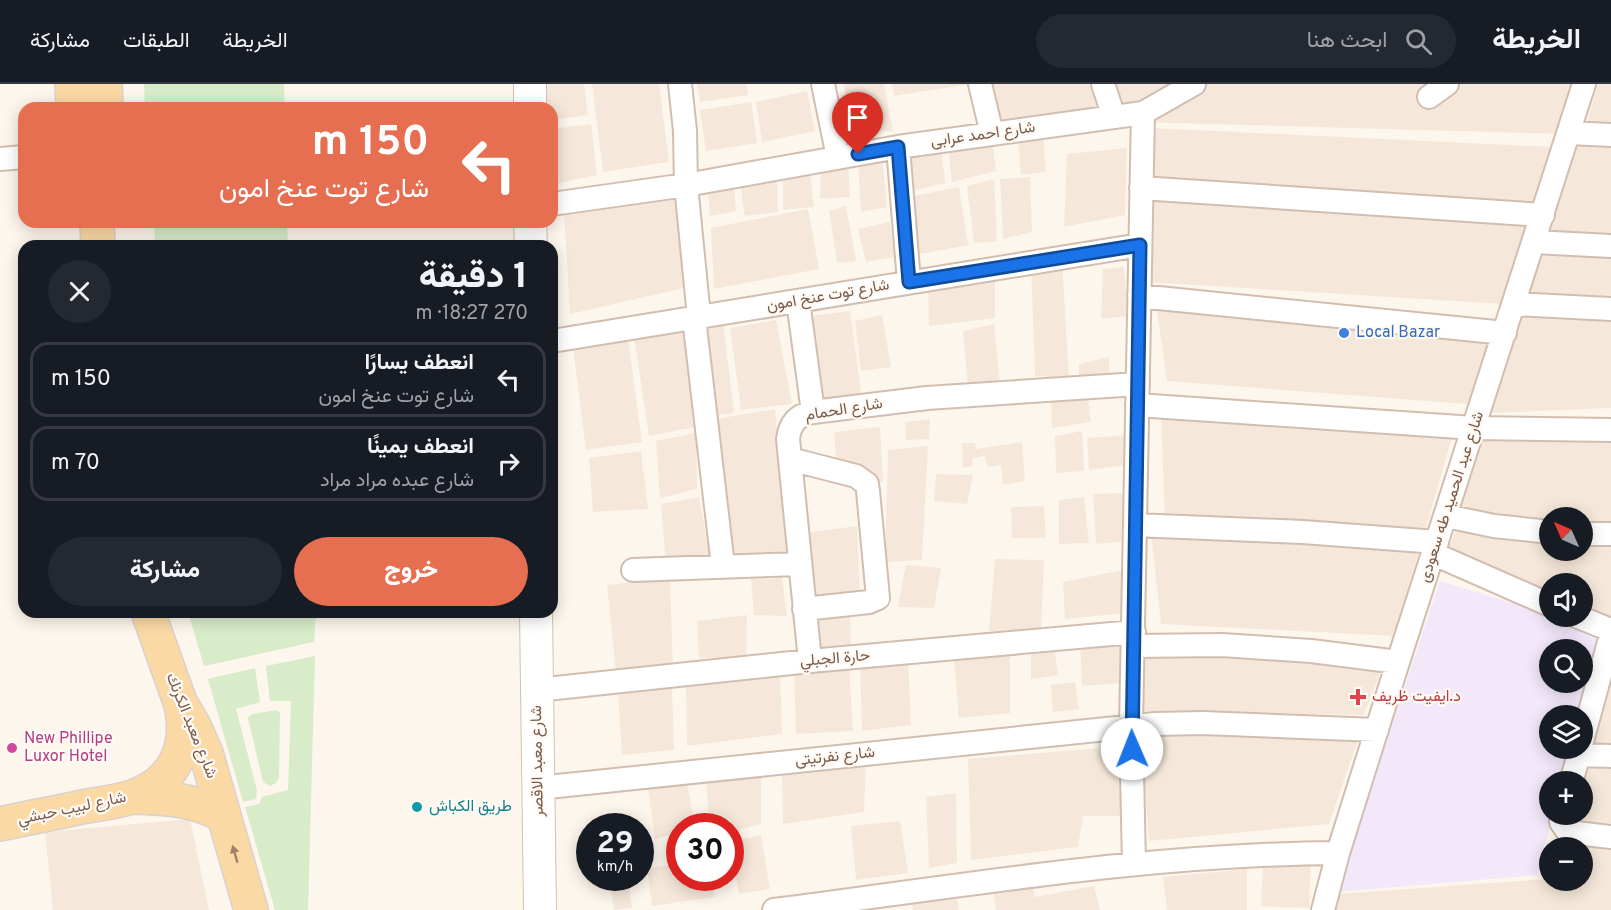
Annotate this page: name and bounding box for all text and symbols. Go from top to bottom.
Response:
search box [1036,14,1456,68]
text: الخريطة [1492,23,1581,59]
icon: search [1402,25,1435,58]
text: مشاركة [30,28,90,55]
text: الطبقات [123,28,190,55]
text: الخريطة [223,28,288,55]
text: ابحث هنا [1307,28,1387,55]
pin [832,92,883,154]
icon: arrive [841,101,874,134]
text: 150 m [312,117,429,170]
street label: شارع احمد عرابى [929,118,1037,152]
icon: left [450,126,528,204]
text: شارع توت عنخ امون [219,173,429,207]
text: 1 دقيقة [419,255,528,301]
button: close [48,260,111,323]
street label: شارع توت عنخ امون [765,275,891,317]
text: 270 m · 18:27 [416,301,528,327]
place label: Local Bazar [1356,323,1440,343]
marker: Local Bazar [1337,326,1351,340]
text: انعطف يسارًا [364,350,474,377]
icon: left [492,363,525,396]
text: 150 m [51,366,111,393]
text: شارع توت عنخ امون [318,384,474,410]
street label: شارع الحمام [804,394,884,426]
street label: شارع عبد الحميد طه سعودى [1415,409,1489,585]
text: انعطف يمينًا [367,434,474,461]
icon: right [492,447,525,480]
text: 70 m [51,450,100,477]
text: شارع عبده مراد مراد [320,468,474,494]
north arrow [1539,507,1593,561]
map controls [1539,507,1593,891]
button: مشاركة [48,537,282,606]
button: خروج [294,537,528,606]
button: sound [1539,573,1593,627]
button: search [1539,639,1593,693]
street label: حارة الجبلي [799,646,871,674]
street label: شارع معبد الكرنك [161,670,221,782]
place label: د.ايفيت ظريف [1372,687,1461,707]
marker: د.ايفيت ظريف [1349,688,1367,706]
street label: شارع معبد الاقصر [527,705,549,818]
button: layers [1539,705,1593,759]
position arrow [1100,717,1164,781]
place label: New Phillipe Luxor Hotel [24,729,113,767]
marker: New Phillipe Luxor Hotel [5,741,19,755]
street label: شارع نفرتيتى [794,743,876,771]
button: + [1539,771,1593,825]
street label: شارع لبيب حبشي [16,788,129,832]
place label: طريق الكباش [429,797,512,817]
marker: طريق الكباش [410,800,424,814]
speed limit sign: 30 [666,813,744,891]
text: 29 [597,826,633,863]
button: − [1539,837,1593,891]
one-way arrow [230,845,239,863]
text: km/h [597,858,633,877]

